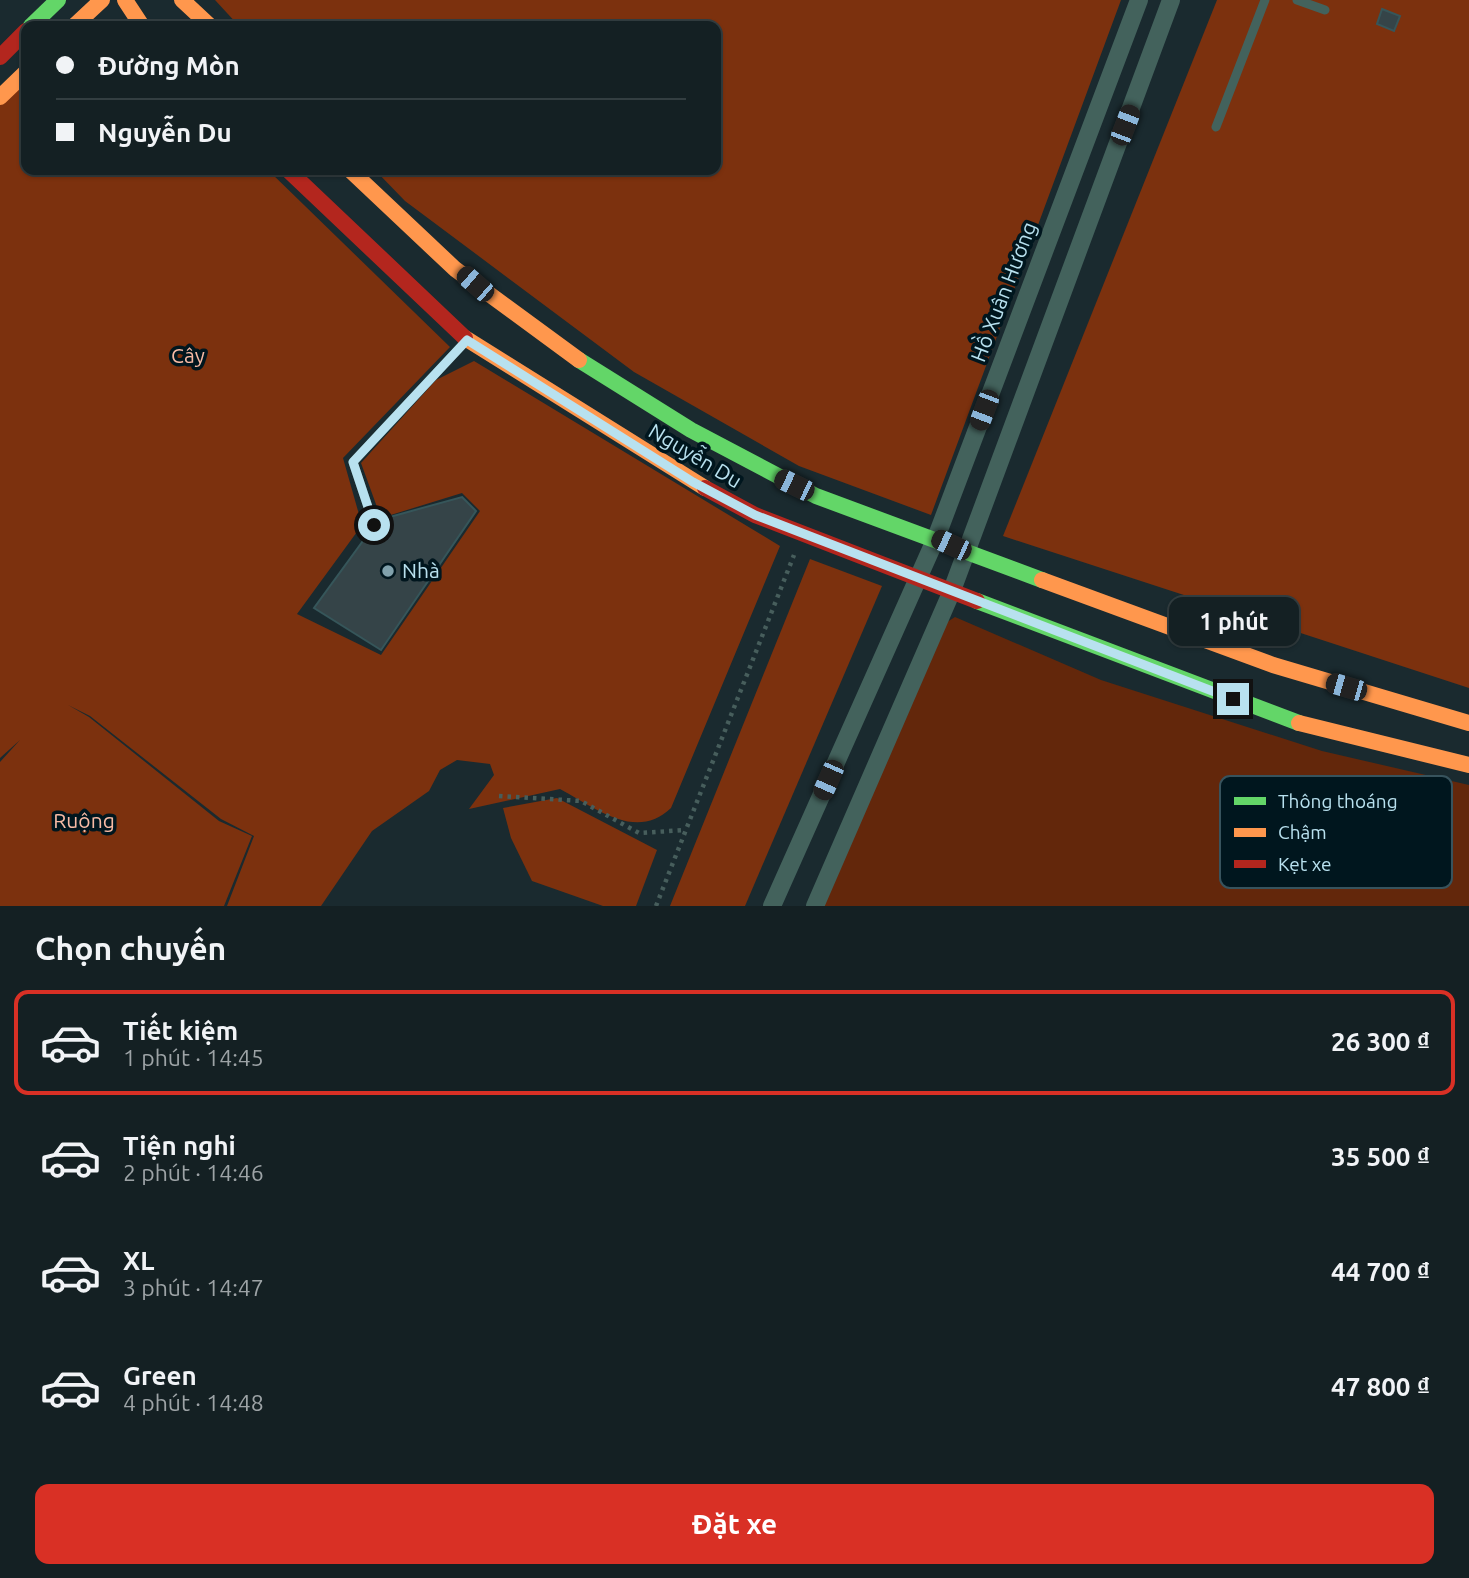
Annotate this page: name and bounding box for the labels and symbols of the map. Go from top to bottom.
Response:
car [1108,102,1143,148]
street label: Hồ Xuân Hương [963,218,1041,365]
car [453,262,498,306]
park label: Cây [171,343,205,367]
car [967,387,1002,433]
street label: Nguyễn Du [645,417,747,492]
car [771,466,818,504]
route start [358,509,390,541]
car [928,527,975,563]
place label: Nhà [402,558,440,582]
marker: Nhà [380,563,396,579]
callout: 1 phút [1168,598,1298,646]
car [1323,671,1370,703]
route end [1217,683,1249,715]
car [810,757,847,803]
legend [1220,776,1452,888]
text: Thông thoáng [1278,790,1398,812]
park label: Ruộng [53,808,115,832]
text: Chậm [1278,821,1327,843]
text: Kẹt xe [1278,853,1332,875]

